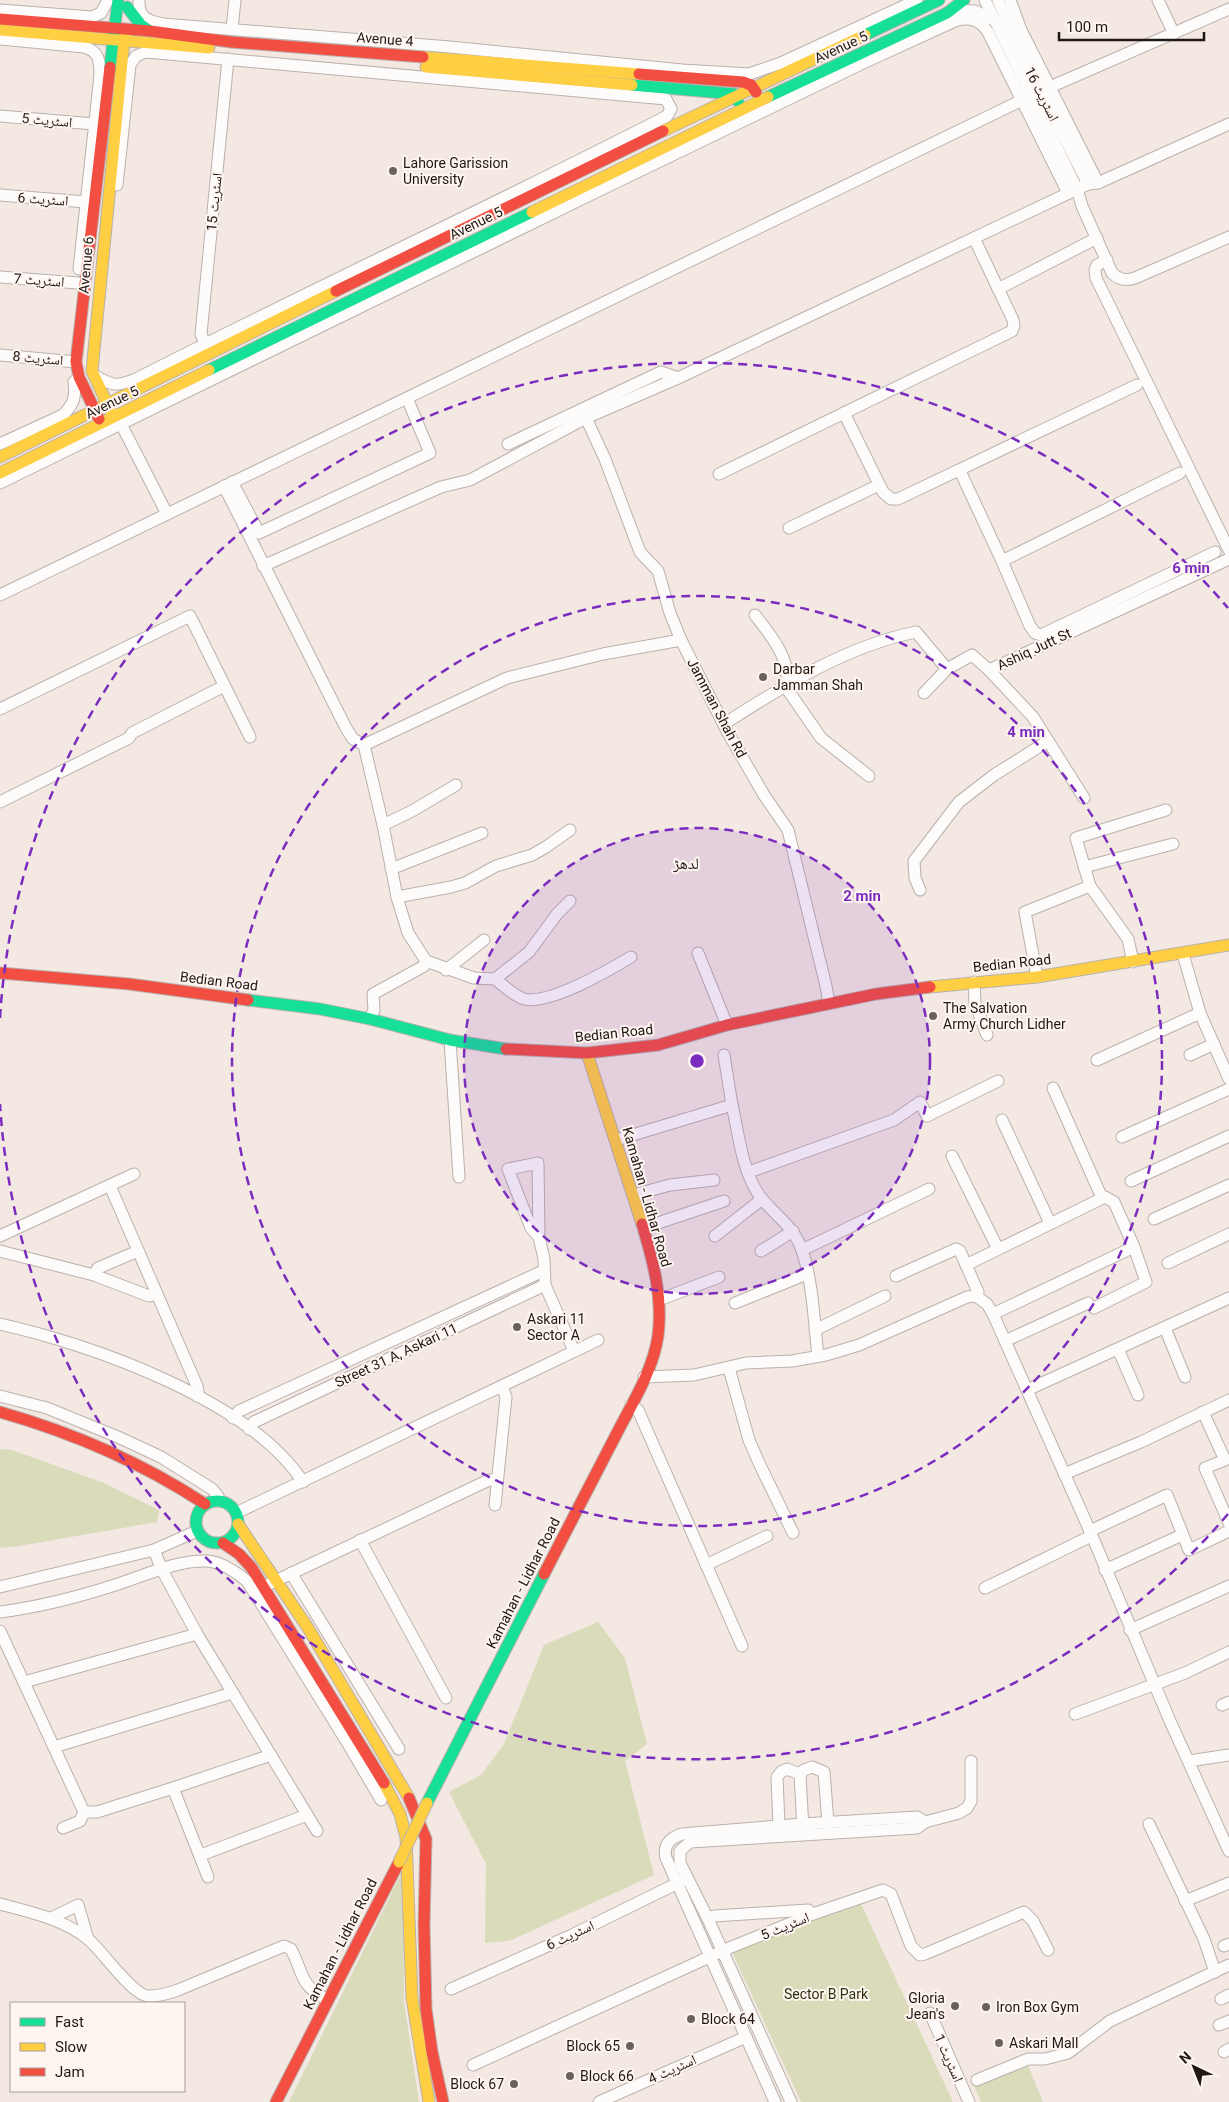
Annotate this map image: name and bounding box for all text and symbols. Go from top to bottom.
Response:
scale bar [1059,10,1204,42]
text: 100 m [1066,18,1108,36]
street label: Avenue 5 [812,28,870,66]
street label: Avenue 4 [356,29,414,49]
street label: اسٹریٹ 16 [1021,64,1062,124]
street label: اسٹریٹ 5 [21,110,73,131]
place label: Lahore Garission University [403,155,508,187]
marker: Lahore Garission University [387,165,399,177]
street label: اسٹریٹ 15 [203,172,226,232]
street label: اسٹریٹ 6 [17,189,69,210]
street label: Avenue 5 [447,203,505,243]
street label: Avenue 6 [76,236,96,294]
street label: اسٹریٹ 7 [13,270,65,291]
street label: اسٹریٹ 8 [12,348,64,369]
street label: Avenue 5 [83,382,141,422]
text: 6 min [1172,559,1210,577]
street label: Ashiq Jutt St [994,625,1074,673]
street label: Jamman Shah Rd [684,656,750,760]
place label: Darbar Jamman Shah [773,661,863,693]
marker: Darbar Jamman Shah [757,671,769,683]
text: 4 min [1007,723,1045,741]
district label: لدھڑ [672,854,699,873]
text: 2 min [843,887,881,905]
street label: Bedian Road [972,951,1052,975]
street label: Bedian Road [179,968,259,994]
place label: The Salvation Army Church Lidher [943,1000,1066,1032]
marker: The Salvation Army Church Lidher [927,1010,939,1022]
street label: Bedian Road [574,1021,654,1045]
centre of rings [688,1052,706,1070]
street label: Kamahan - Lidhar Road [619,1125,675,1269]
place label: Askari 11 Sector A [527,1311,585,1343]
street label: Street 31 A, Askari 11 [332,1320,460,1390]
marker: Askari 11 Sector A [511,1321,523,1333]
street label: Kamahan - Lidhar Road [483,1515,563,1651]
street label: Kamahan - Lidhar Road [300,1876,380,2012]
street label: اسٹریٹ 5 [758,1909,812,1944]
street label: اسٹریٹ 6 [544,1917,597,1954]
park label: Sector B Park [784,1986,869,2002]
place label: Gloria Jean's [906,1990,945,2022]
place label: Iron Box Gym [996,1999,1079,2015]
marker: Gloria Jean's [949,2000,961,2012]
marker: Iron Box Gym [980,2001,992,2013]
legend [10,2002,185,2092]
place label: Block 64 [701,2011,755,2027]
text: Fast [55,2013,84,2031]
marker: Block 64 [685,2013,697,2025]
street label: اسٹریٹ 1 [930,2032,967,2085]
place label: Askari Mall [1009,2035,1078,2051]
marker: Askari Mall [993,2037,1005,2049]
text: Slow [55,2038,87,2056]
place label: Block 65 [566,2038,620,2054]
marker: Block 65 [624,2040,636,2052]
north arrow [1169,2042,1219,2092]
text: N [1176,2048,1194,2067]
street label: اسٹریٹ 4 [646,2051,699,2088]
text: Jam [55,2063,85,2081]
place label: Block 66 [580,2068,634,2084]
marker: Block 66 [564,2070,576,2082]
place label: Block 67 [450,2076,504,2092]
marker: Block 67 [508,2078,520,2090]

